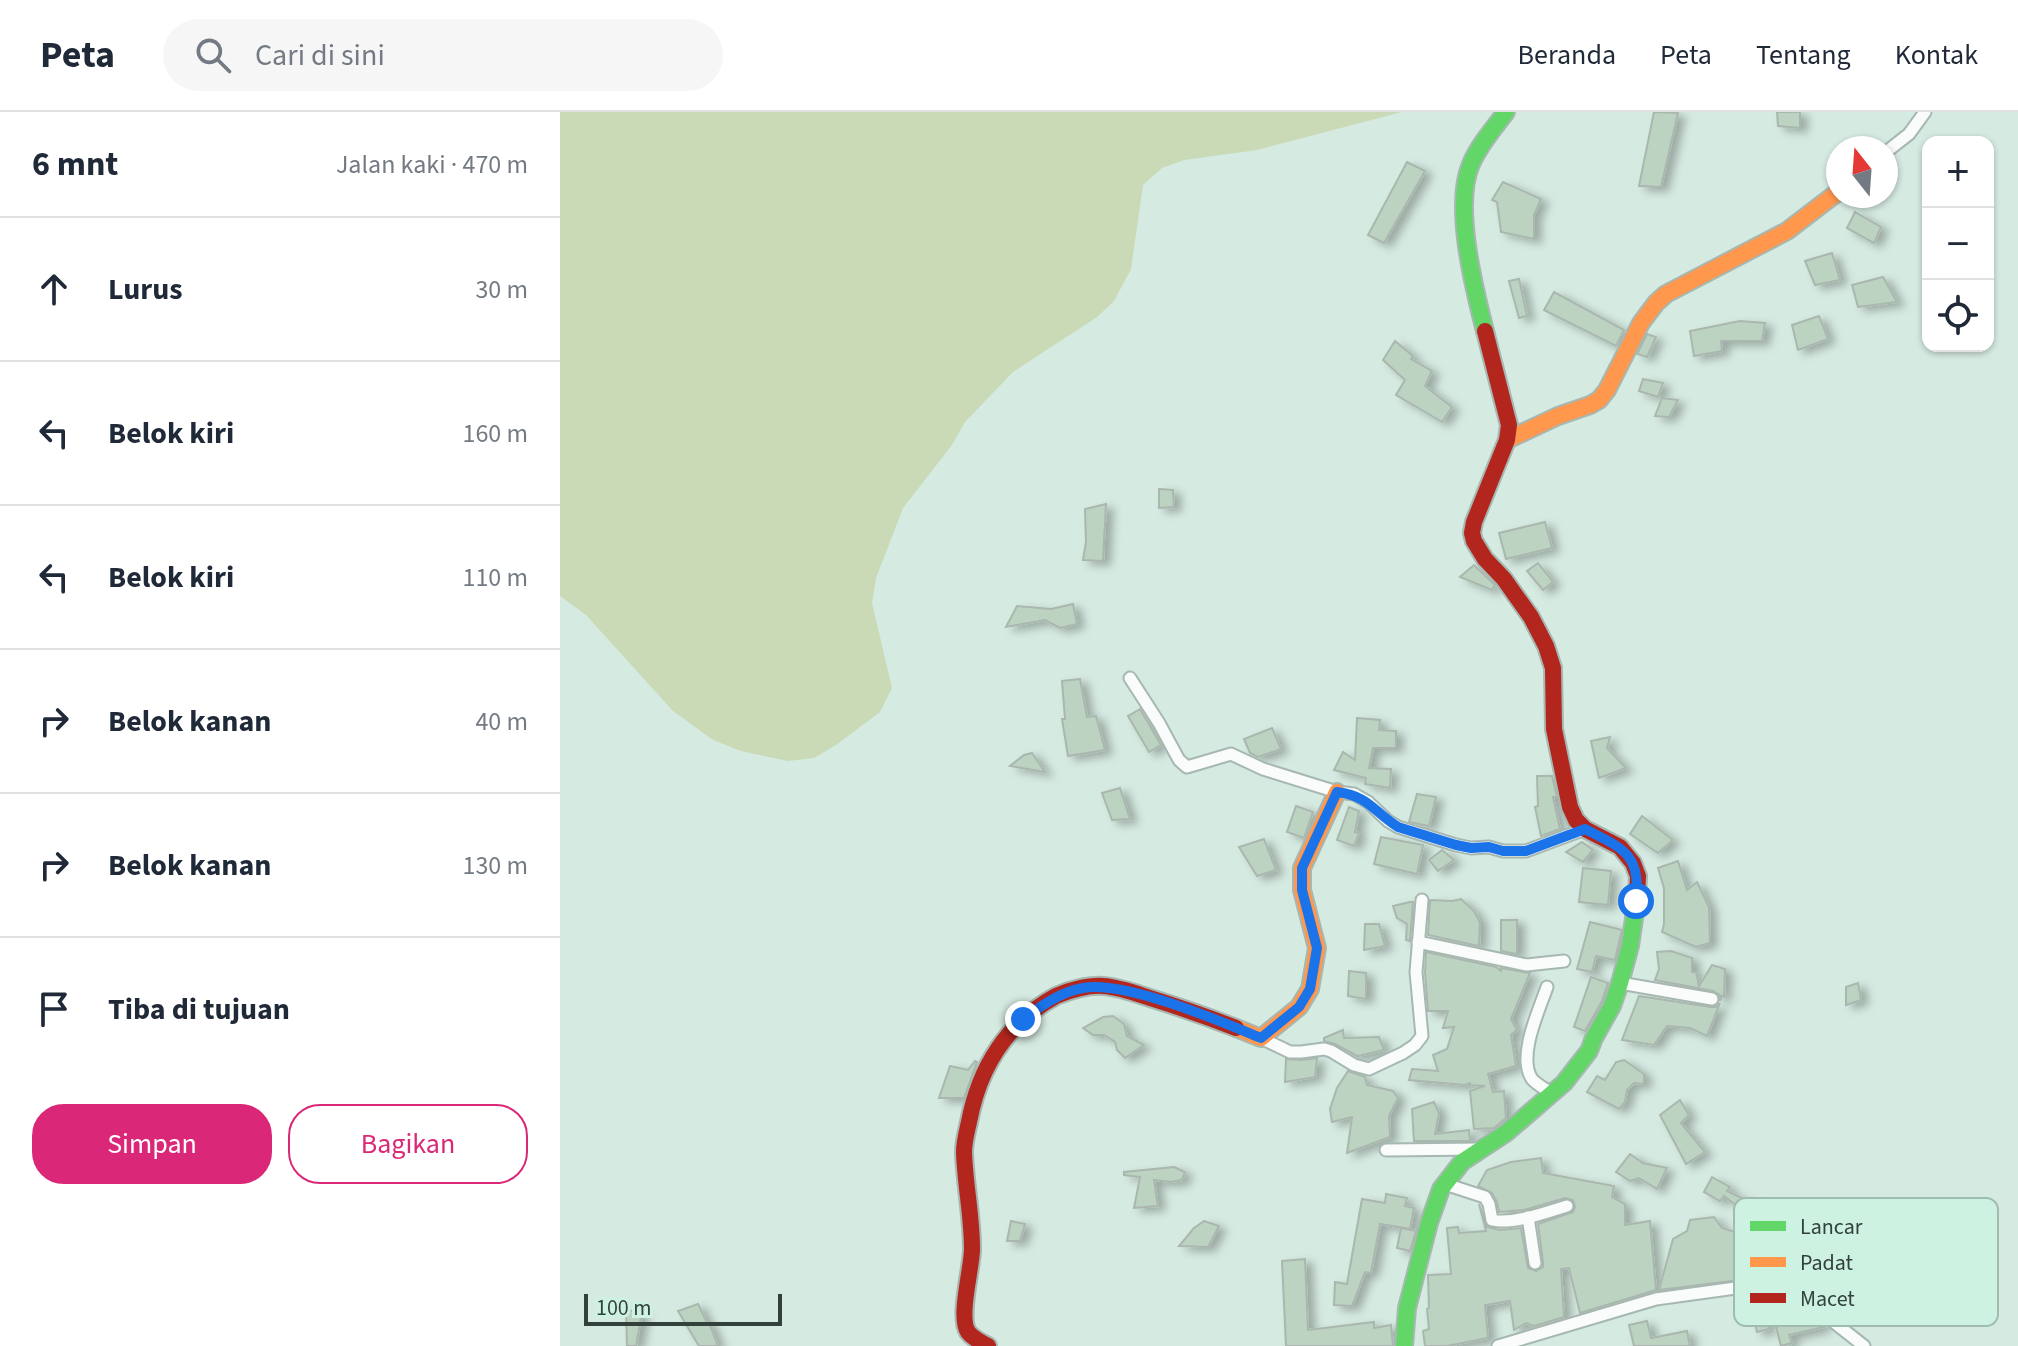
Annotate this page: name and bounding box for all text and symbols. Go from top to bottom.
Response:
search box [163,19,723,91]
text: Peta [40,28,115,82]
icon: search [191,33,235,77]
text: Cari di sini [255,34,385,77]
text: Beranda [1518,35,1616,75]
text: Peta [1660,35,1712,75]
text: Tentang [1756,35,1851,75]
text: Kontak [1895,35,1978,75]
north arrow [1826,136,1898,208]
map controls [1922,136,1994,352]
button: + [1922,136,1994,208]
text: 6 mnt [32,140,118,189]
text: Jalan kaki · 470 m [336,146,528,183]
button: − [1922,208,1994,280]
icon: ahead [32,267,76,311]
text: Lurus [108,268,183,311]
text: 30 m [475,271,528,308]
button: locate [1922,280,1994,352]
icon: left [32,411,76,455]
text: Belok kiri [108,412,234,455]
text: 160 m [462,415,528,452]
icon: left [32,555,76,599]
text: Belok kiri [108,556,234,599]
text: 110 m [462,559,528,596]
icon: right [32,699,76,743]
text: Belok kanan [108,700,271,743]
text: 40 m [475,703,528,740]
icon: right [32,843,76,887]
text: Belok kanan [108,844,271,887]
text: 130 m [462,847,528,884]
route start [1618,883,1654,919]
icon: arrive [32,987,76,1031]
text: Tiba di tujuan [108,988,290,1031]
route end [1005,1001,1041,1037]
button: Simpan [32,1104,272,1184]
button: Bagikan [288,1104,528,1184]
legend [1734,1198,1998,1326]
text: Lancar [1800,1211,1863,1243]
text: Padat [1800,1247,1854,1279]
text: Macet [1800,1283,1855,1315]
scale bar [584,1290,782,1326]
text: 100 m [596,1292,651,1324]

